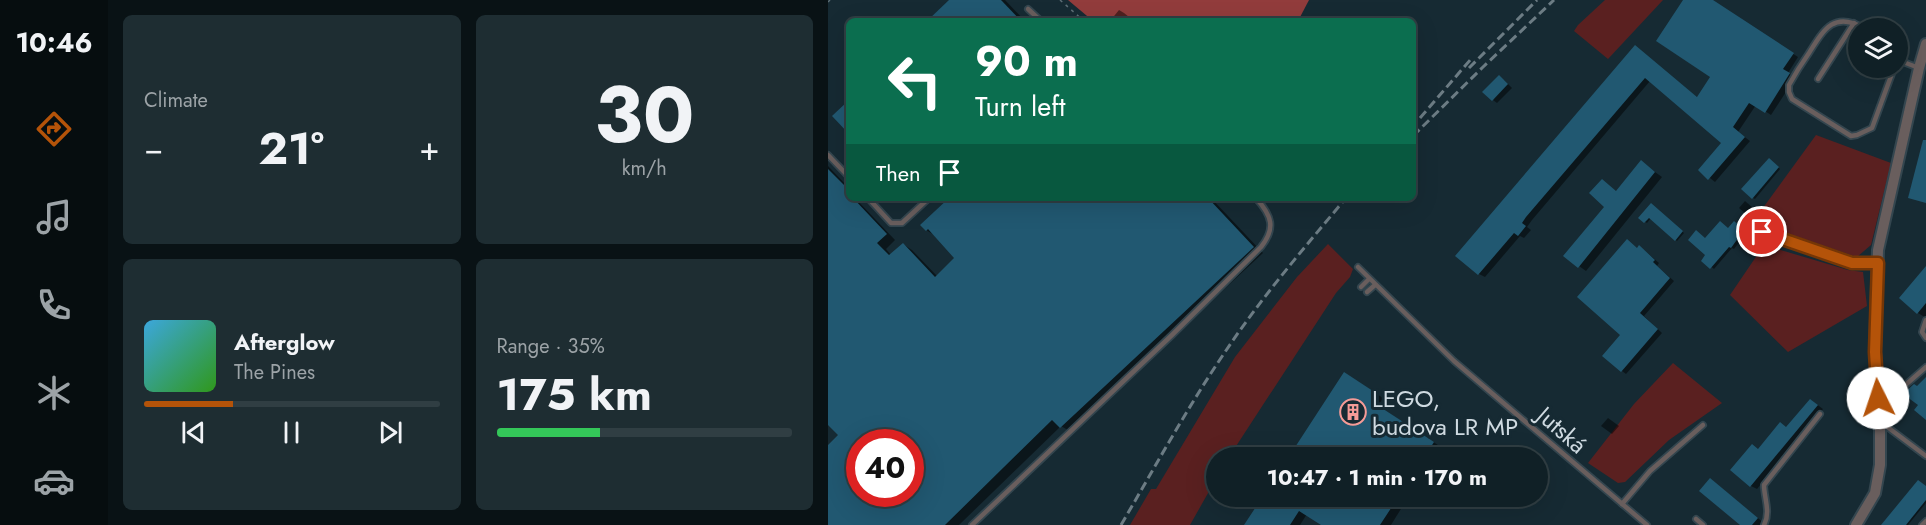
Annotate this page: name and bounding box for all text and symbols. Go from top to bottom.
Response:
map controls [1848,18,1908,78]
button: layers [1848,18,1908,78]
text: 10:46 [15,23,93,62]
text: 90 m [975,31,1078,92]
icon: left [876,42,954,120]
text: 30 [594,59,694,171]
text: Climate [144,86,208,115]
text: Turn left [975,87,1065,126]
icon: directions [33,108,75,150]
text: 21° [258,116,324,181]
text: − [144,125,163,172]
text: + [419,125,439,172]
text: km/h [622,154,667,183]
icon: arrive [933,156,966,189]
text: Then [876,157,921,189]
icon: music [33,196,75,238]
pin [1736,206,1787,257]
icon: arrive [1745,215,1778,248]
icon: phone [33,284,75,326]
text: Afterglow [234,326,335,358]
text: Range · 35% [497,332,605,361]
text: The Pines [234,358,315,387]
text: 175 km [497,362,652,427]
position arrow [1846,366,1910,430]
icon: climate [33,372,75,414]
place label: LEGO, budova LR MP [1372,381,1518,444]
street label: Jutská [1527,396,1595,462]
building icon: LEGO, budova LR MP [1338,397,1368,427]
icon: previous [177,416,210,449]
icon: pause [275,416,308,449]
icon: next [374,416,407,449]
speed limit sign: 40 [846,429,924,507]
icon: car [33,460,75,502]
text: 10:47 · 1 min · 170 m [1267,461,1487,493]

